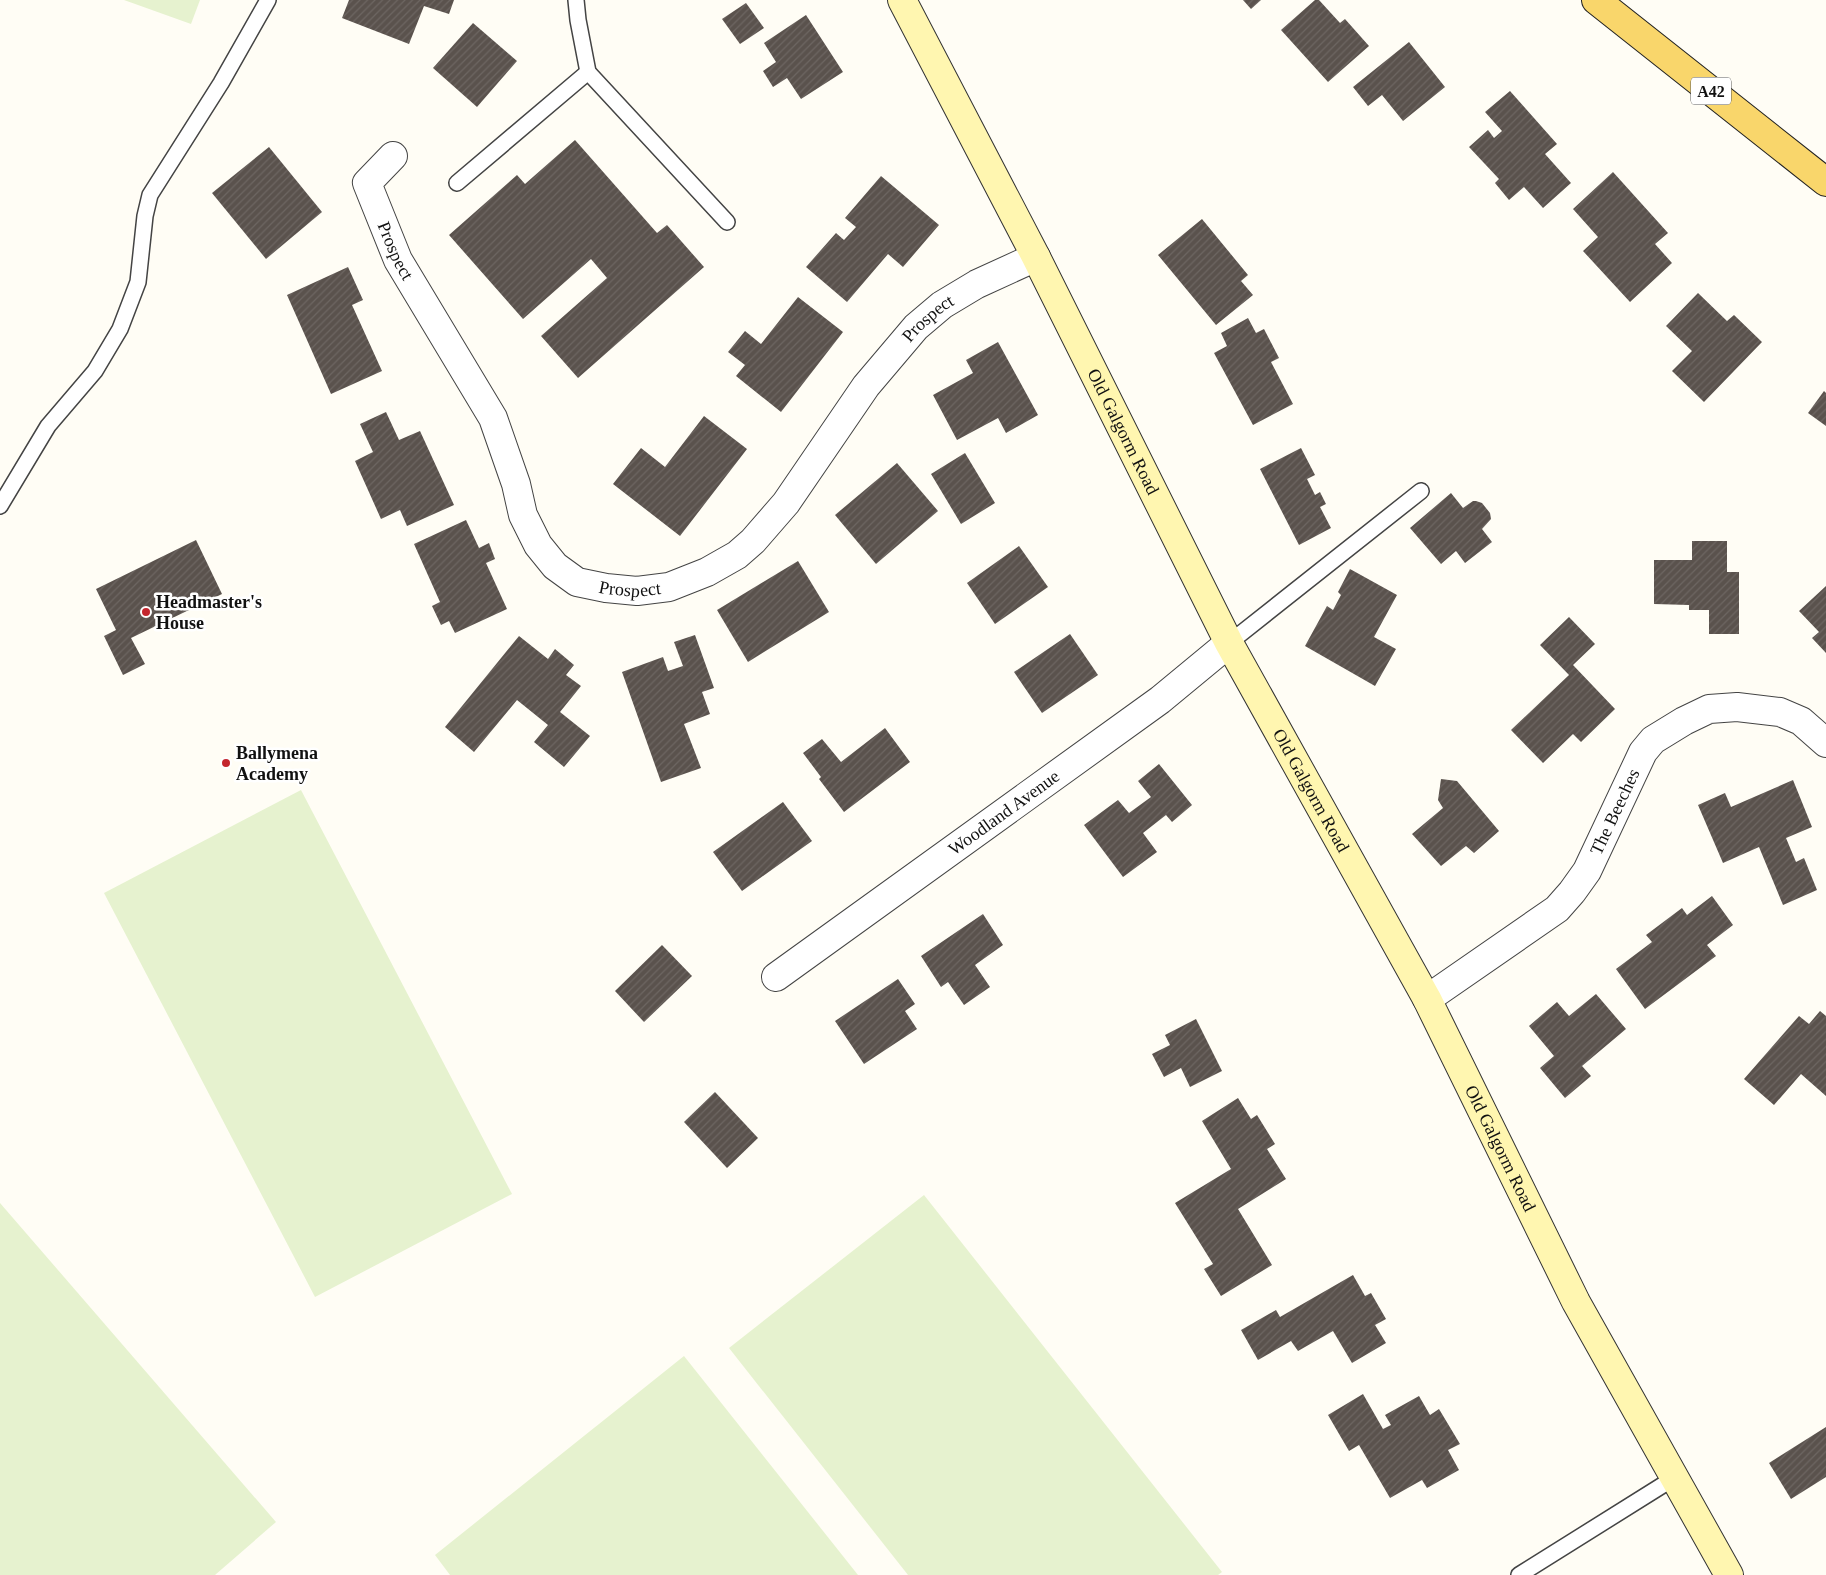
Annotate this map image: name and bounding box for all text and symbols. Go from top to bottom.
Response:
road number: A42 [1691,78,1731,104]
street label: Prospect [374,219,418,284]
street label: Prospect [898,290,957,346]
street label: Old Galgorm Road [1083,365,1163,498]
street label: Prospect [597,577,662,601]
place label: Headmaster's House [156,592,262,633]
marker: Headmaster's House [140,606,152,618]
street label: Old Galgorm Road [1269,725,1353,856]
place label: Ballymena Academy [236,743,318,784]
marker: Ballymena Academy [220,757,232,769]
street label: Woodland Avenue [945,766,1063,859]
street label: The Beeches [1586,766,1644,858]
street label: Old Galgorm Road [1461,1082,1540,1215]

